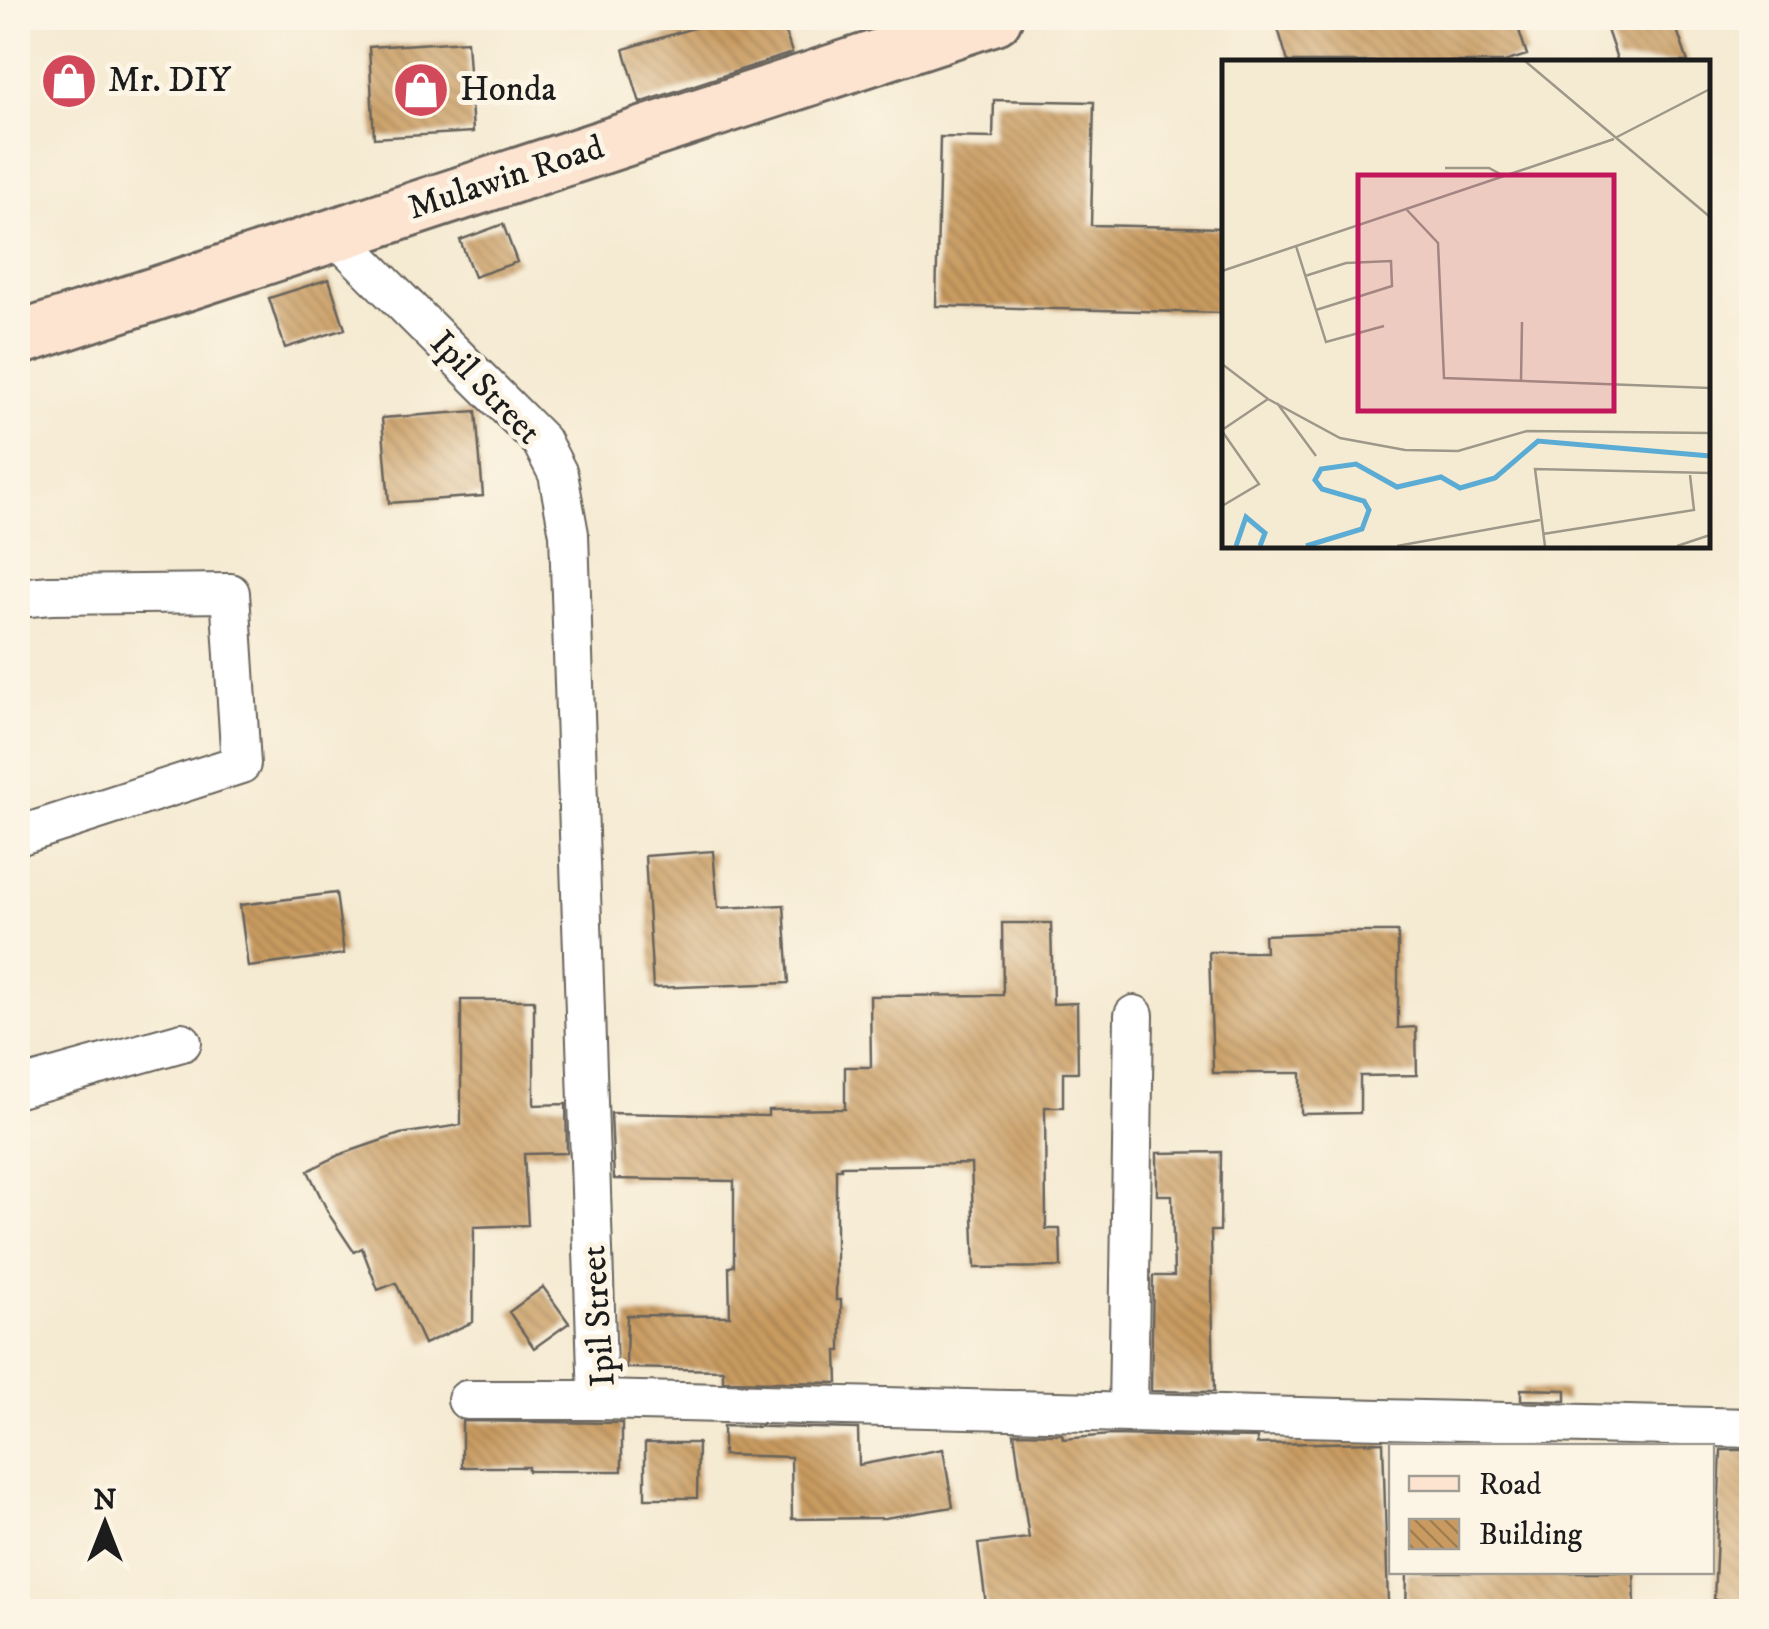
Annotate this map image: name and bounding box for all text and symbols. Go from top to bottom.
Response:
shop icon: Mr. DIY [39,51,99,111]
place label: Mr. DIY [108,59,232,103]
shop icon: Honda [391,60,451,120]
inset map [1222,60,1709,548]
place label: Honda [460,68,557,112]
street label: Mulawin Road [403,126,610,230]
street label: Ipil Street [420,322,550,454]
street label: Ipil Street [572,1244,626,1388]
legend [1389,1444,1714,1574]
text: Road [1479,1467,1541,1504]
north arrow [55,1474,155,1574]
text: N [94,1483,117,1518]
text: Building [1479,1517,1583,1554]

